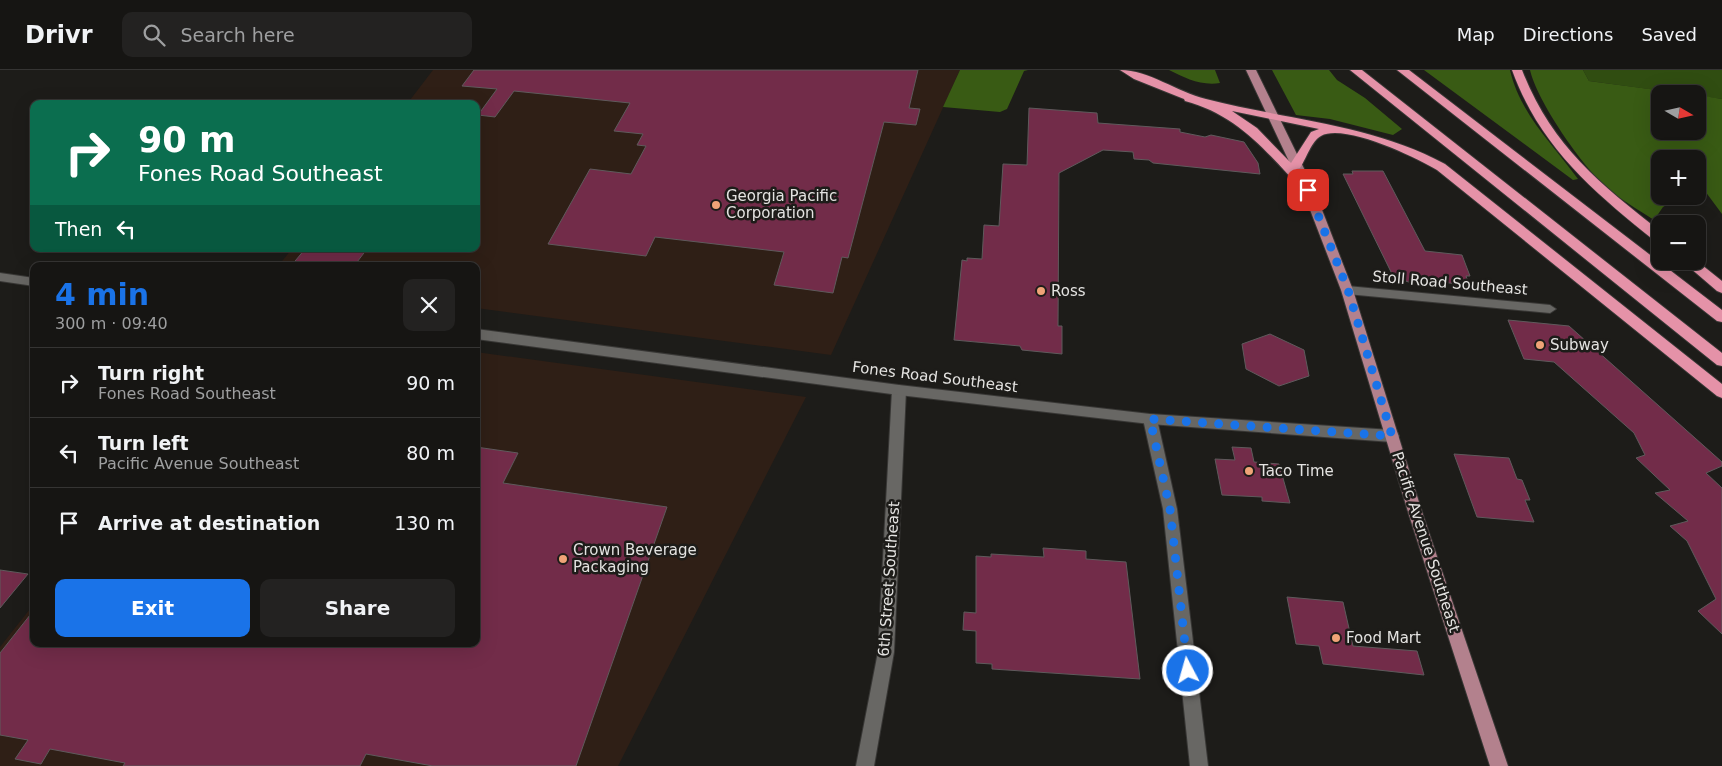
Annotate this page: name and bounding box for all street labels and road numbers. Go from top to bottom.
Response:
street label: Stoll Road Southeast [1372,267,1529,299]
street label: Fones Road Southeast [851,358,1019,396]
street label: Pacific Avenue Southeast [1388,450,1464,635]
street label: 6th Street Southeast [875,501,903,657]

